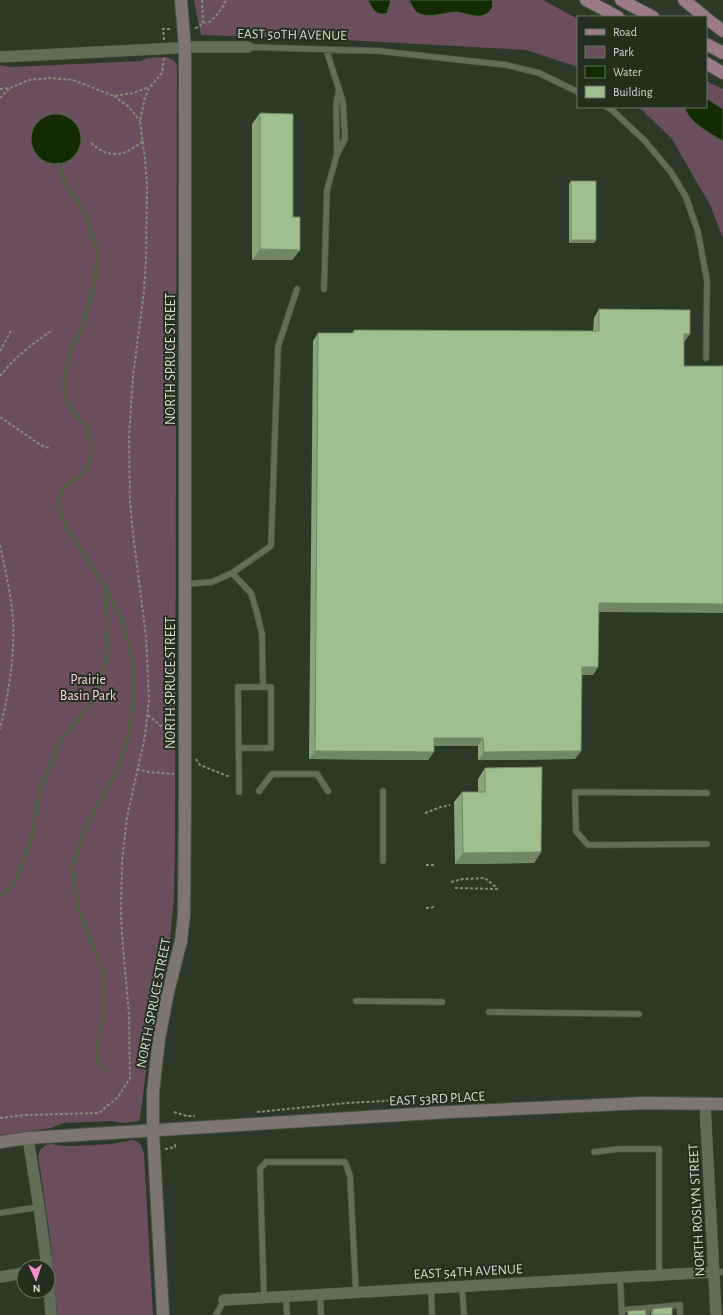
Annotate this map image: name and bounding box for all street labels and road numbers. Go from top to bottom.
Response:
street label: EAST 50TH AVENUE [237,27,347,43]
street label: NORTH SPRUCE STREET [164,293,178,425]
street label: NORTH SPRUCE STREET [164,617,178,749]
street label: NORTH SPRUCE STREET [135,937,173,1069]
street label: EAST 53RD PLACE [389,1089,486,1109]
street label: NORTH ROSLYN STREET [687,1143,707,1277]
street label: EAST 54TH AVENUE [413,1262,523,1282]

